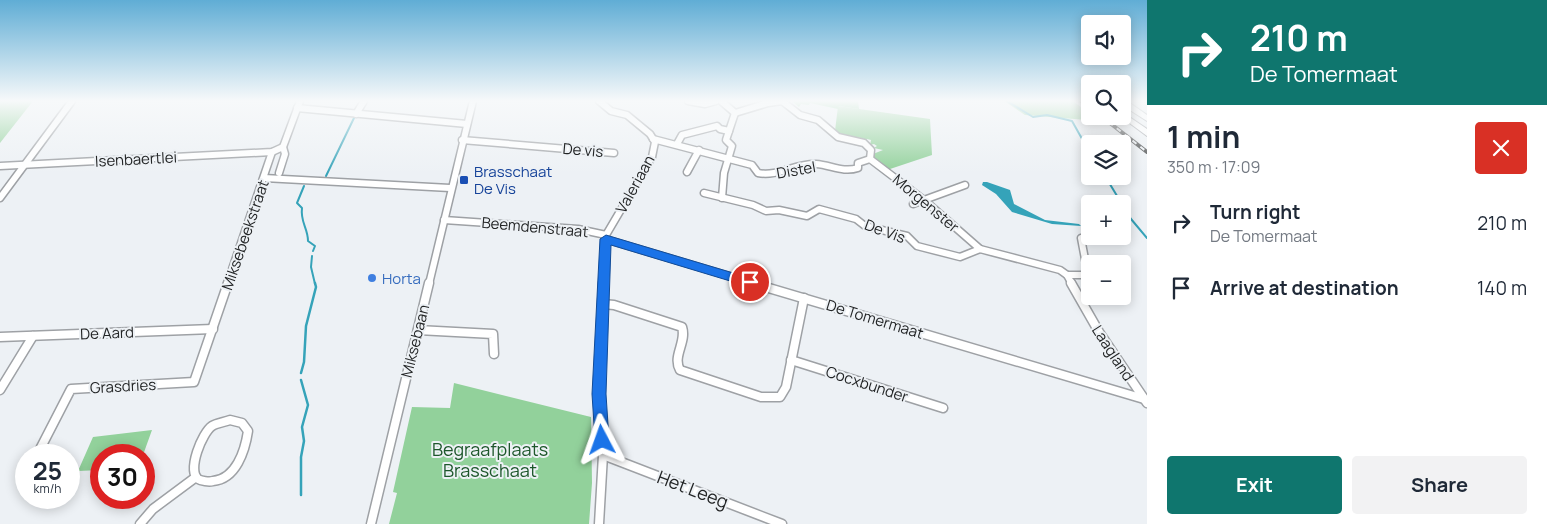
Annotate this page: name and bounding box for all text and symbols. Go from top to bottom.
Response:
text: 210 m [1250,14,1348,62]
map controls [1081,15,1131,305]
button: sound [1081,15,1131,65]
icon: right [1167,20,1232,85]
text: De Tomermaat [1250,59,1398,89]
button: search [1081,75,1131,125]
text: 1 min [1167,116,1240,157]
button: close [1475,122,1527,174]
button: layers [1081,135,1131,185]
street label: De vis [562,138,604,162]
street label: Isenbaertlei [95,146,177,172]
street label: Valeriaan [610,151,660,217]
street label: Distel [775,156,817,184]
text: 350 m · 17:09 [1167,156,1260,178]
place label: Brasschaat De Vis [474,161,552,199]
street label: Morgenster [888,169,964,237]
marker: Brasschaat De Vis [458,174,470,186]
street label: Miksebeekstraat [216,177,274,293]
button: + [1081,195,1131,245]
text: Turn right [1210,199,1300,225]
icon: right [1167,209,1195,237]
text: 210 m [1477,210,1527,236]
street label: Beemdenstraat [481,212,589,242]
street label: De Vis [862,214,908,248]
text: De Tomermaat [1210,225,1317,247]
button: − [1081,255,1131,305]
pin [729,261,771,303]
place label: Horta [382,268,421,289]
icon: arrive [736,268,764,296]
marker: Horta [366,272,378,284]
icon: arrive [1167,274,1195,302]
text: Arrive at destination [1210,275,1399,301]
text: 140 m [1477,275,1527,301]
street label: De Tomermaat [824,294,926,344]
street label: Miksebaan [396,302,434,380]
street label: Laagland [1087,321,1139,385]
street label: De Aard [80,322,134,344]
street label: Cocxbunder [823,361,911,407]
street label: Grasdries [89,374,157,398]
position arrow [575,413,627,465]
park label: Begraafplaats Brasschaat [432,437,548,482]
speed limit sign: 30 [90,444,155,509]
text: 25 [33,453,62,488]
button: Exit [1167,456,1342,514]
button: Share [1352,456,1527,514]
street label: Het Leeg [654,464,732,514]
text: km/h [34,480,61,497]

